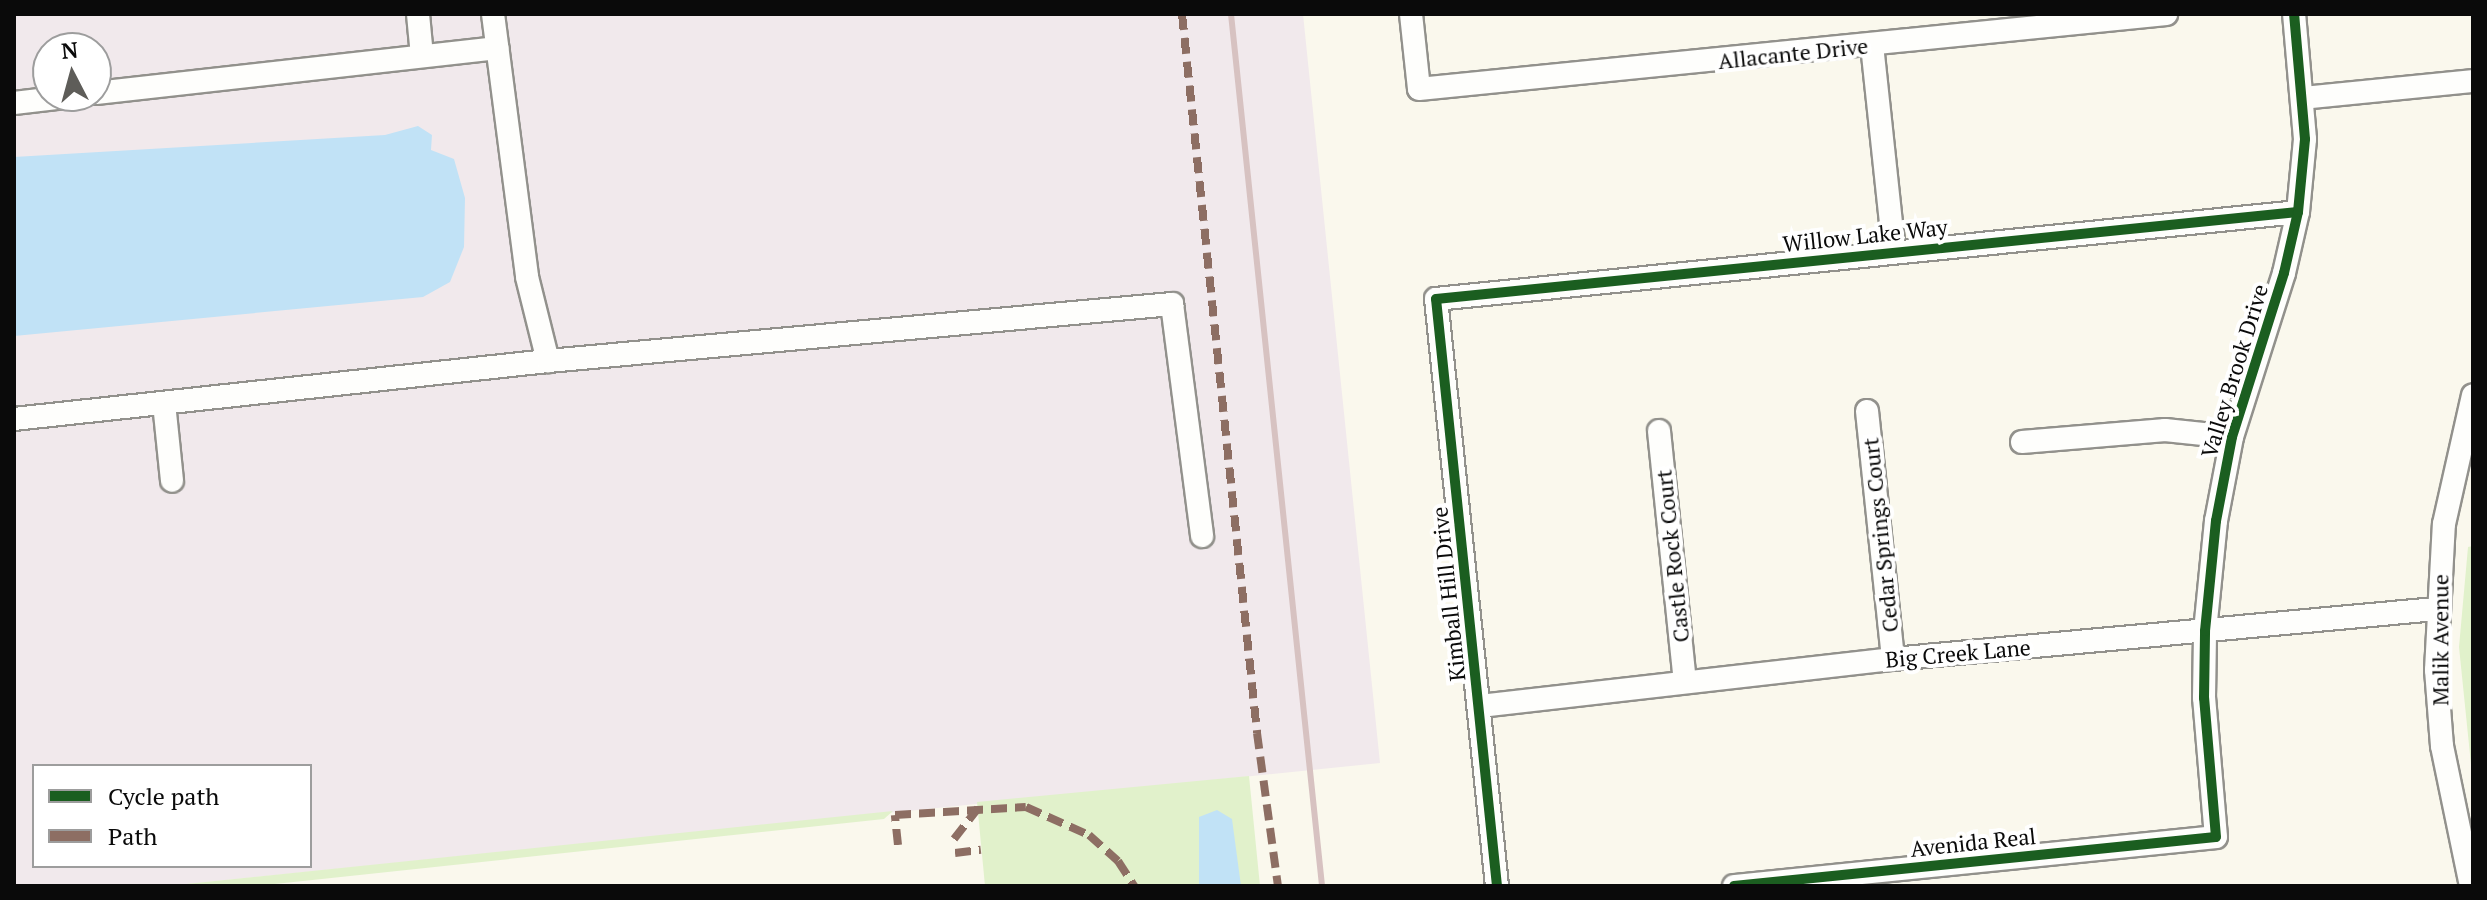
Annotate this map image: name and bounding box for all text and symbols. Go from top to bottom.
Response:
north arrow [32,32,112,112]
street label: Allacante Drive [1717,32,1869,74]
text: N [60,34,79,65]
street label: Willow Lake Way [1781,213,1949,257]
street label: Valley Brook Drive [2195,281,2273,461]
street label: Cedar Springs Court [1857,436,1903,634]
street label: Castle Rock Court [1650,468,1694,644]
street label: Kimball Hill Drive [1426,505,1470,683]
street label: Malik Avenue [2427,574,2453,706]
street label: Big Creek Lane [1884,633,2032,673]
legend [32,764,312,868]
text: Cycle path [108,780,219,812]
text: Path [108,820,157,852]
street label: Avenida Real [1909,822,2037,862]

